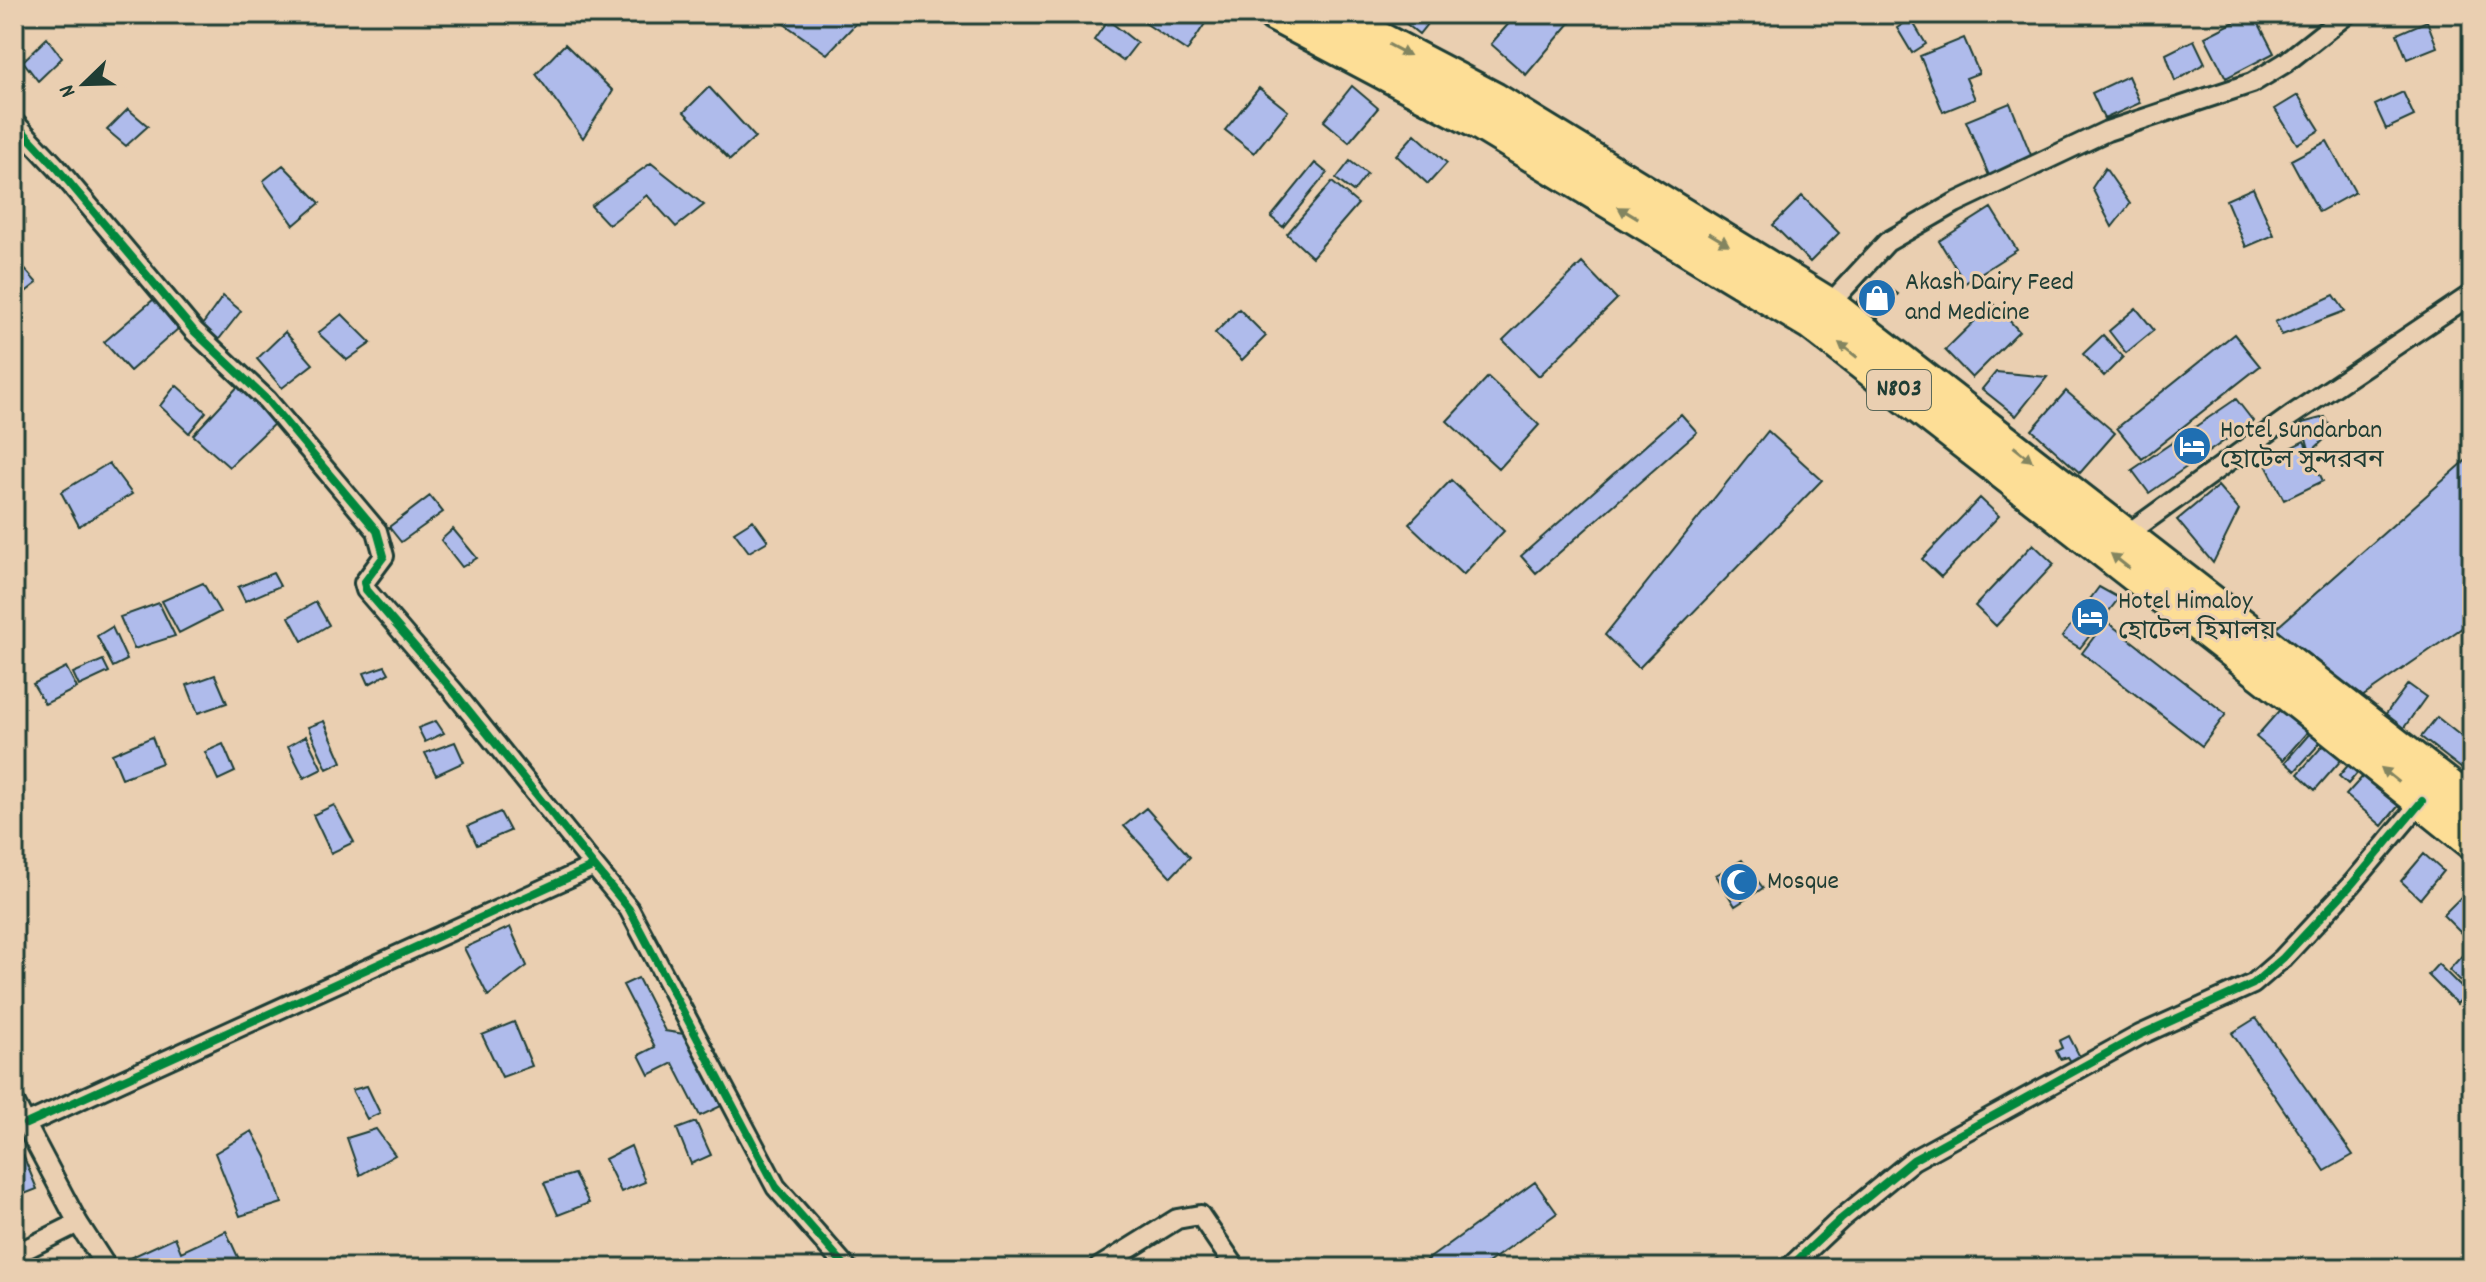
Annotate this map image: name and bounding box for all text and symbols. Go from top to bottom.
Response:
north arrow [44,44,124,124]
one-way arrow [1388,44,1411,57]
text: N [52,79,85,102]
one-way arrow [1617,206,1639,220]
one-way arrow [1708,232,1730,246]
place label: Akash Dairy Feed and Medicine [1905,265,2074,332]
shop icon: Akash Dairy Feed and Medicine [1856,277,1898,319]
one-way arrow [1838,343,1858,359]
road number: N803 [1867,370,1931,410]
place label: Hotel Sundarban হোটেল সুন্দরবন [2220,413,2384,480]
hotel icon: Hotel Sundarban হোটেল সুন্দরবন [2171,425,2213,467]
one-way arrow [2012,445,2033,461]
one-way arrow [2110,554,2130,570]
place label: Hotel Himaloy হোটেল হিমালয় [2118,584,2276,651]
hotel icon: Hotel Himaloy হোটেল হিমালয় [2069,596,2111,638]
one-way arrow [2379,766,2400,783]
mosque icon: Mosque [1718,861,1760,903]
place label: Mosque [1767,864,1839,901]

